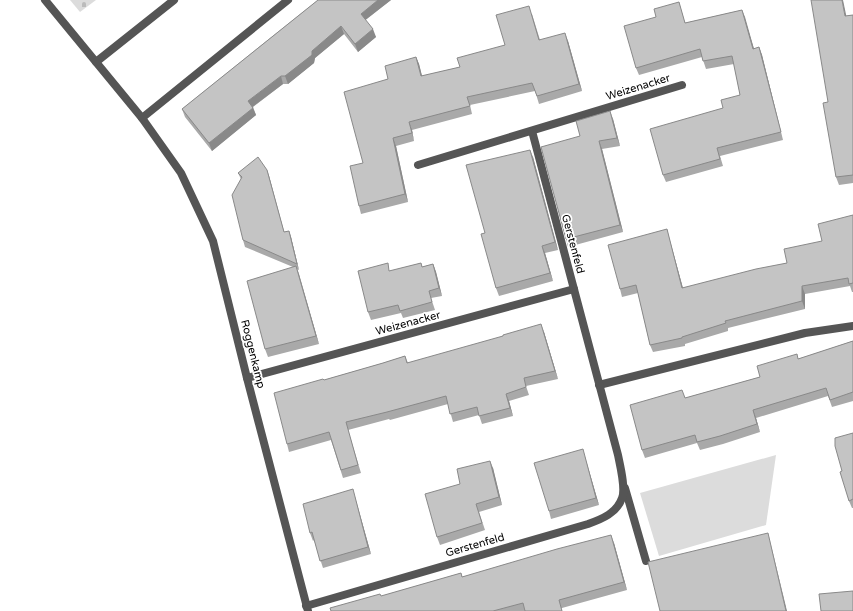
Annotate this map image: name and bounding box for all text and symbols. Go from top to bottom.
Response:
street label: Weizenacker [604,71,672,103]
street label: Gerstenfeld [559,213,587,275]
street label: Weizenacker [374,308,442,338]
street label: Roggenkamp [238,318,268,390]
street label: Gerstenfeld [444,530,506,560]

